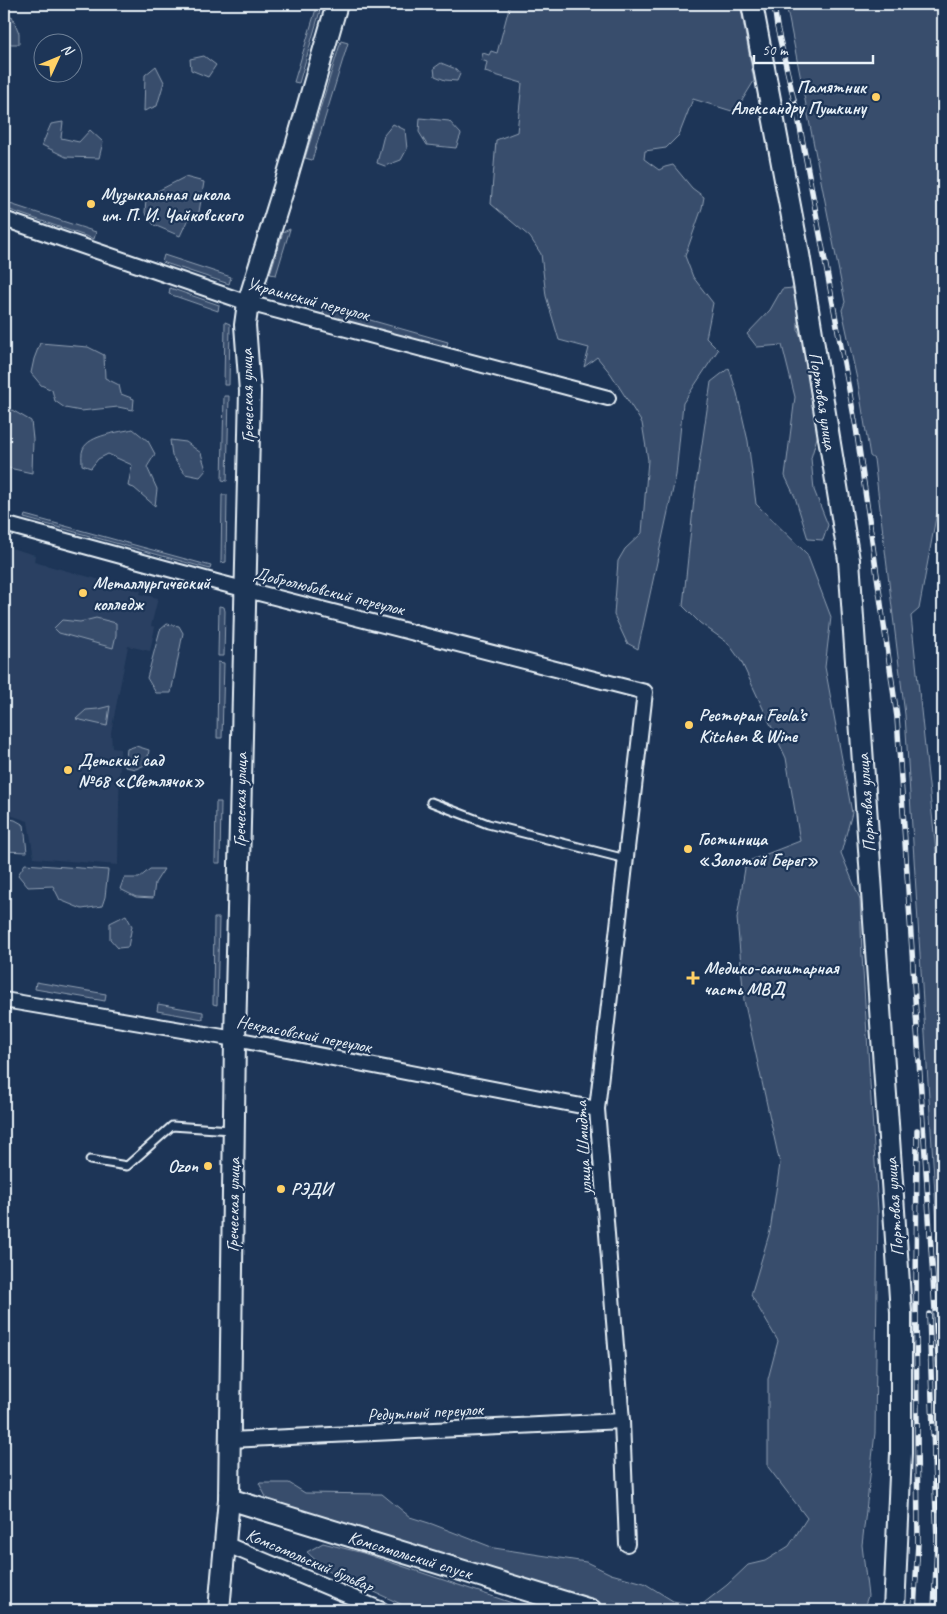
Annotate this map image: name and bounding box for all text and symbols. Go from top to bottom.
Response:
north arrow [32,32,82,82]
scale bar [754,32,873,64]
text: N [58,40,78,60]
text: 50 m [762,41,789,60]
place label: Памятник Александру Пушкину [731,76,868,119]
marker: Памятник Александру Пушкину [870,91,882,103]
place label: Музыкальная школа им. П. И. Чайковского [101,183,244,226]
marker: Музыкальная школа им. П. И. Чайковского [85,198,97,210]
street label: Украинский переулок [244,272,374,327]
street label: Греческая улица [235,348,259,443]
street label: Портовая улица [804,350,842,453]
street label: Добролюбовский переулок [252,562,409,621]
place label: Металлургический колледж [93,572,211,615]
marker: Металлургический колледж [77,587,89,599]
place label: Ресторан Feola’s Kitchen & Wine [699,704,808,747]
marker: Ресторан Feola’s Kitchen & Wine [683,719,695,731]
place label: Детский сад №68 «Светлячок» [78,749,205,792]
street label: Греческая улица [228,752,252,847]
street label: Портовая улица [852,752,880,853]
marker: Детский сад №68 «Светлячок» [62,764,74,776]
place label: Гостиница «Золотой Берег» [698,828,818,871]
marker: Гостиница «Золотой Берег» [682,843,694,855]
place label: Медико-санитарная часть МВД [704,957,840,1000]
marker: Медико-санитарная часть МВД [686,971,700,985]
street label: Некрасовский переулок [235,1010,375,1058]
street label: улица Шмидта [569,1099,596,1196]
place label: Ozon [168,1155,199,1177]
street label: Портовая улица [880,1156,908,1257]
street label: Греческая улица [221,1157,245,1252]
marker: Ozon [202,1160,214,1172]
place label: РЭДИ [291,1178,336,1200]
marker: РЭДИ [275,1183,287,1195]
street label: Редутный переулок [367,1398,486,1426]
street label: Комсомольский бульвар [243,1523,378,1597]
street label: Комсомольский спуск [345,1526,477,1585]

